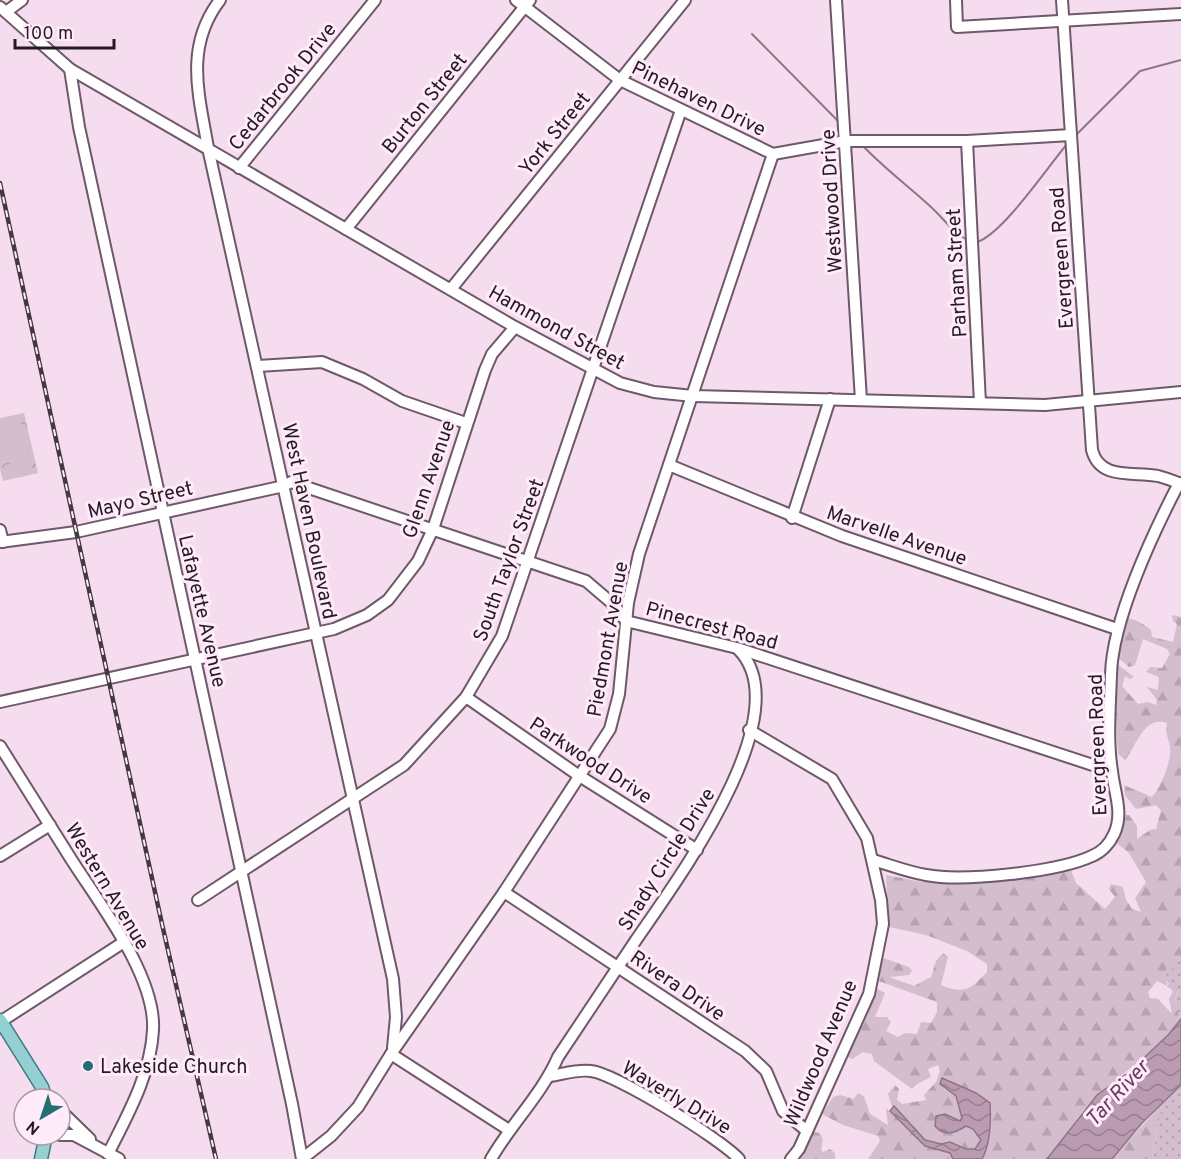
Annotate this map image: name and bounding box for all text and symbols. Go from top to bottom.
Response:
scale bar [15,12,114,50]
street label: Cedarbrook Drive [224,18,343,157]
text: 100 m [24,23,73,46]
street label: Burton Street [377,49,474,160]
street label: Pinehaven Drive [627,56,770,144]
street label: York Street [514,87,597,181]
street label: Westwood Drive [816,128,850,273]
street label: Evergreen Road [1045,186,1081,330]
street label: Parham Street [942,208,974,338]
street label: Hammond Street [483,280,629,377]
street label: Glenn Avenue [397,417,462,542]
street label: West Haven Boulevard [275,421,342,622]
street label: Mayo Street [85,476,196,526]
street label: South Taylor Street [468,476,551,646]
street label: Marvelle Avenue [823,501,970,573]
street label: Lafayette Avenue [171,533,231,690]
street label: Piedmont Avenue [582,559,635,719]
street label: Pinecrest Road [642,597,781,657]
street label: Evergreen Road [1084,673,1114,817]
street label: Parkwood Drive [524,712,656,811]
street label: Shady Circle Drive [613,784,722,937]
street label: Western Avenue [58,819,155,956]
street label: Rivera Drive [624,945,730,1028]
street label: Wildwood Avenue [779,976,865,1131]
water label: Tar River [1080,1053,1157,1133]
place label: Lakeside Church [100,1055,248,1081]
street label: Waverly Drive [616,1056,736,1142]
marker: Lakeside Church [81,1059,95,1073]
north arrow [12,1087,72,1147]
text: N [23,1116,45,1138]

